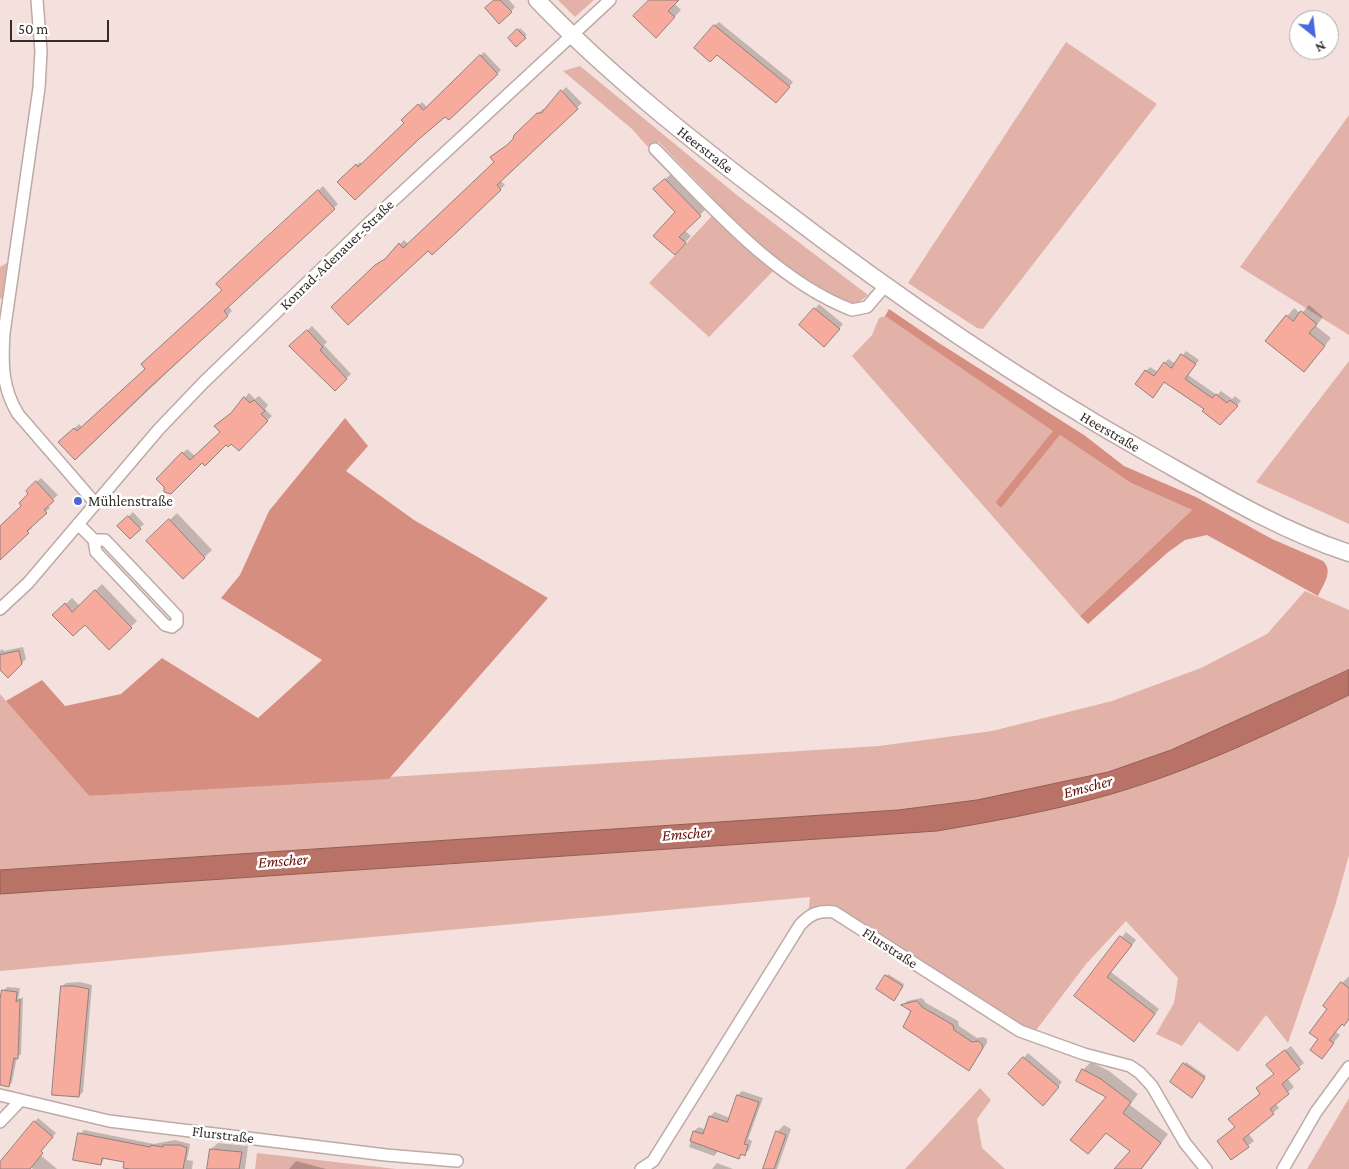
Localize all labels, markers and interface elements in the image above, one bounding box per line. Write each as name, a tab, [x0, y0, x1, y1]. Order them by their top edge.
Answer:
scale bar	[12, 10, 111, 42]
north arrow	[1289, 10, 1339, 60]
text: 50 m	[18, 21, 48, 37]
text: N	[1313, 38, 1329, 57]
street label: Heerstraße	[673, 123, 737, 177]
street label: Konrad-Adenauer-Straße	[276, 196, 398, 314]
street label: Heerstraße	[1077, 408, 1143, 456]
place label: Mühlenstraße	[88, 492, 173, 510]
marker: Mühlenstraße	[72, 495, 84, 507]
water label: Emscher	[1061, 771, 1115, 803]
water label: Emscher	[661, 823, 713, 845]
water label: Emscher	[257, 850, 309, 872]
street label: Flurstraße	[859, 923, 921, 973]
street label: Flurstraße	[191, 1122, 255, 1148]

